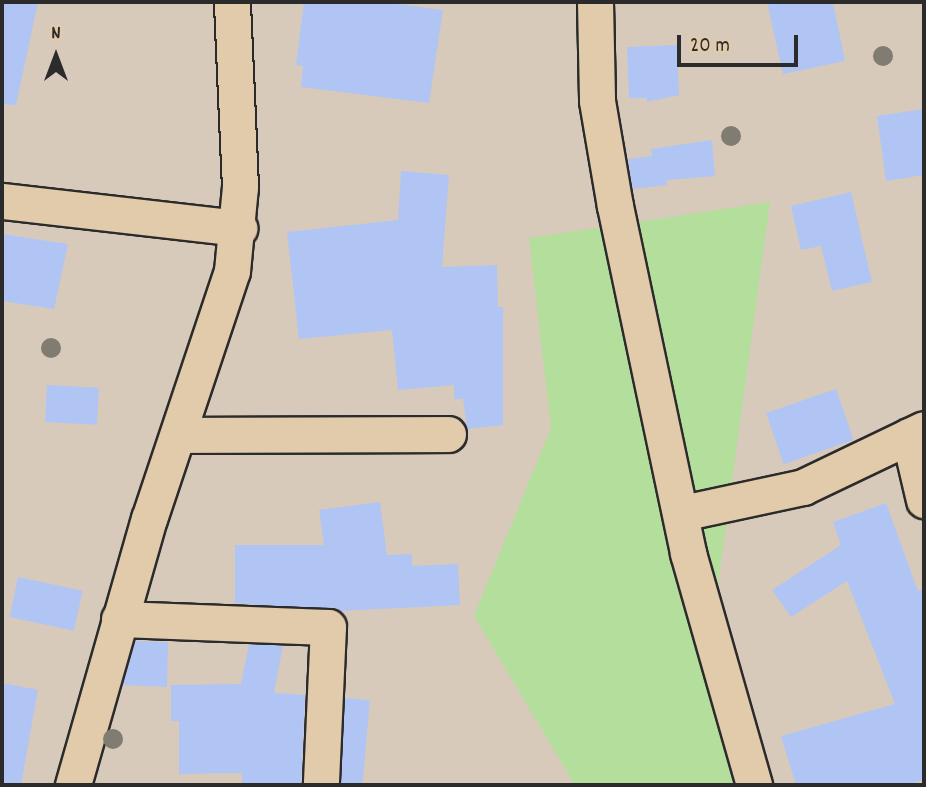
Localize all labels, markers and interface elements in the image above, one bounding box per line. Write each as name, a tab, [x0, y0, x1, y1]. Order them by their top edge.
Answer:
north arrow	[21, 21, 91, 91]
text: N	[51, 21, 61, 48]
scale bar	[681, 21, 802, 65]
text: 20 m	[690, 32, 730, 62]

